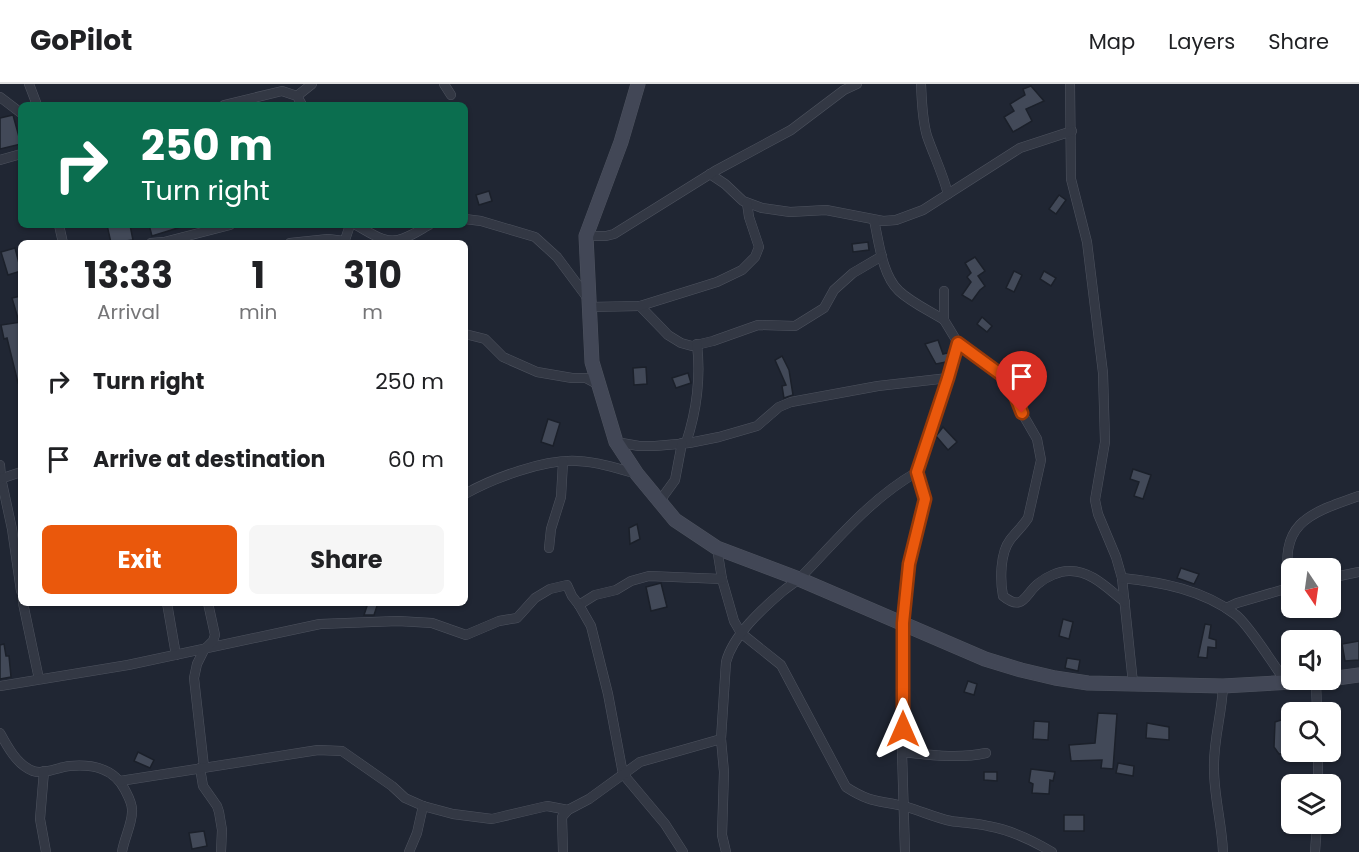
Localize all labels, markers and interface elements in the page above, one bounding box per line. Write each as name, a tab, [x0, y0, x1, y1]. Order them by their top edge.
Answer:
text: GoPilot	[30, 21, 132, 60]
text: Map	[1089, 27, 1135, 56]
text: Layers	[1168, 27, 1235, 56]
text: Share	[1268, 27, 1329, 56]
text: 250 m	[141, 116, 273, 175]
icon: right	[42, 126, 120, 204]
text: Turn right	[141, 172, 270, 209]
text: 13:33	[84, 250, 173, 301]
text: 1	[251, 250, 265, 301]
text: 310	[343, 250, 402, 301]
text: Arrival	[97, 298, 160, 326]
text: min	[239, 298, 277, 326]
text: m	[362, 298, 383, 326]
pin	[996, 351, 1047, 413]
icon: arrive	[1005, 360, 1038, 393]
icon: right	[42, 365, 75, 398]
text: Turn right	[93, 366, 204, 397]
text: 250 m	[375, 366, 444, 397]
icon: arrive	[42, 443, 75, 476]
text: Arrive at destination	[93, 444, 325, 475]
text: 60 m	[388, 444, 444, 475]
button: Exit	[42, 525, 237, 594]
button: Share	[249, 525, 444, 594]
north arrow	[1281, 558, 1341, 618]
map controls	[1281, 558, 1341, 834]
button: sound	[1281, 630, 1341, 690]
position arrow	[871, 697, 935, 761]
button: search	[1281, 702, 1341, 762]
button: layers	[1281, 774, 1341, 834]

